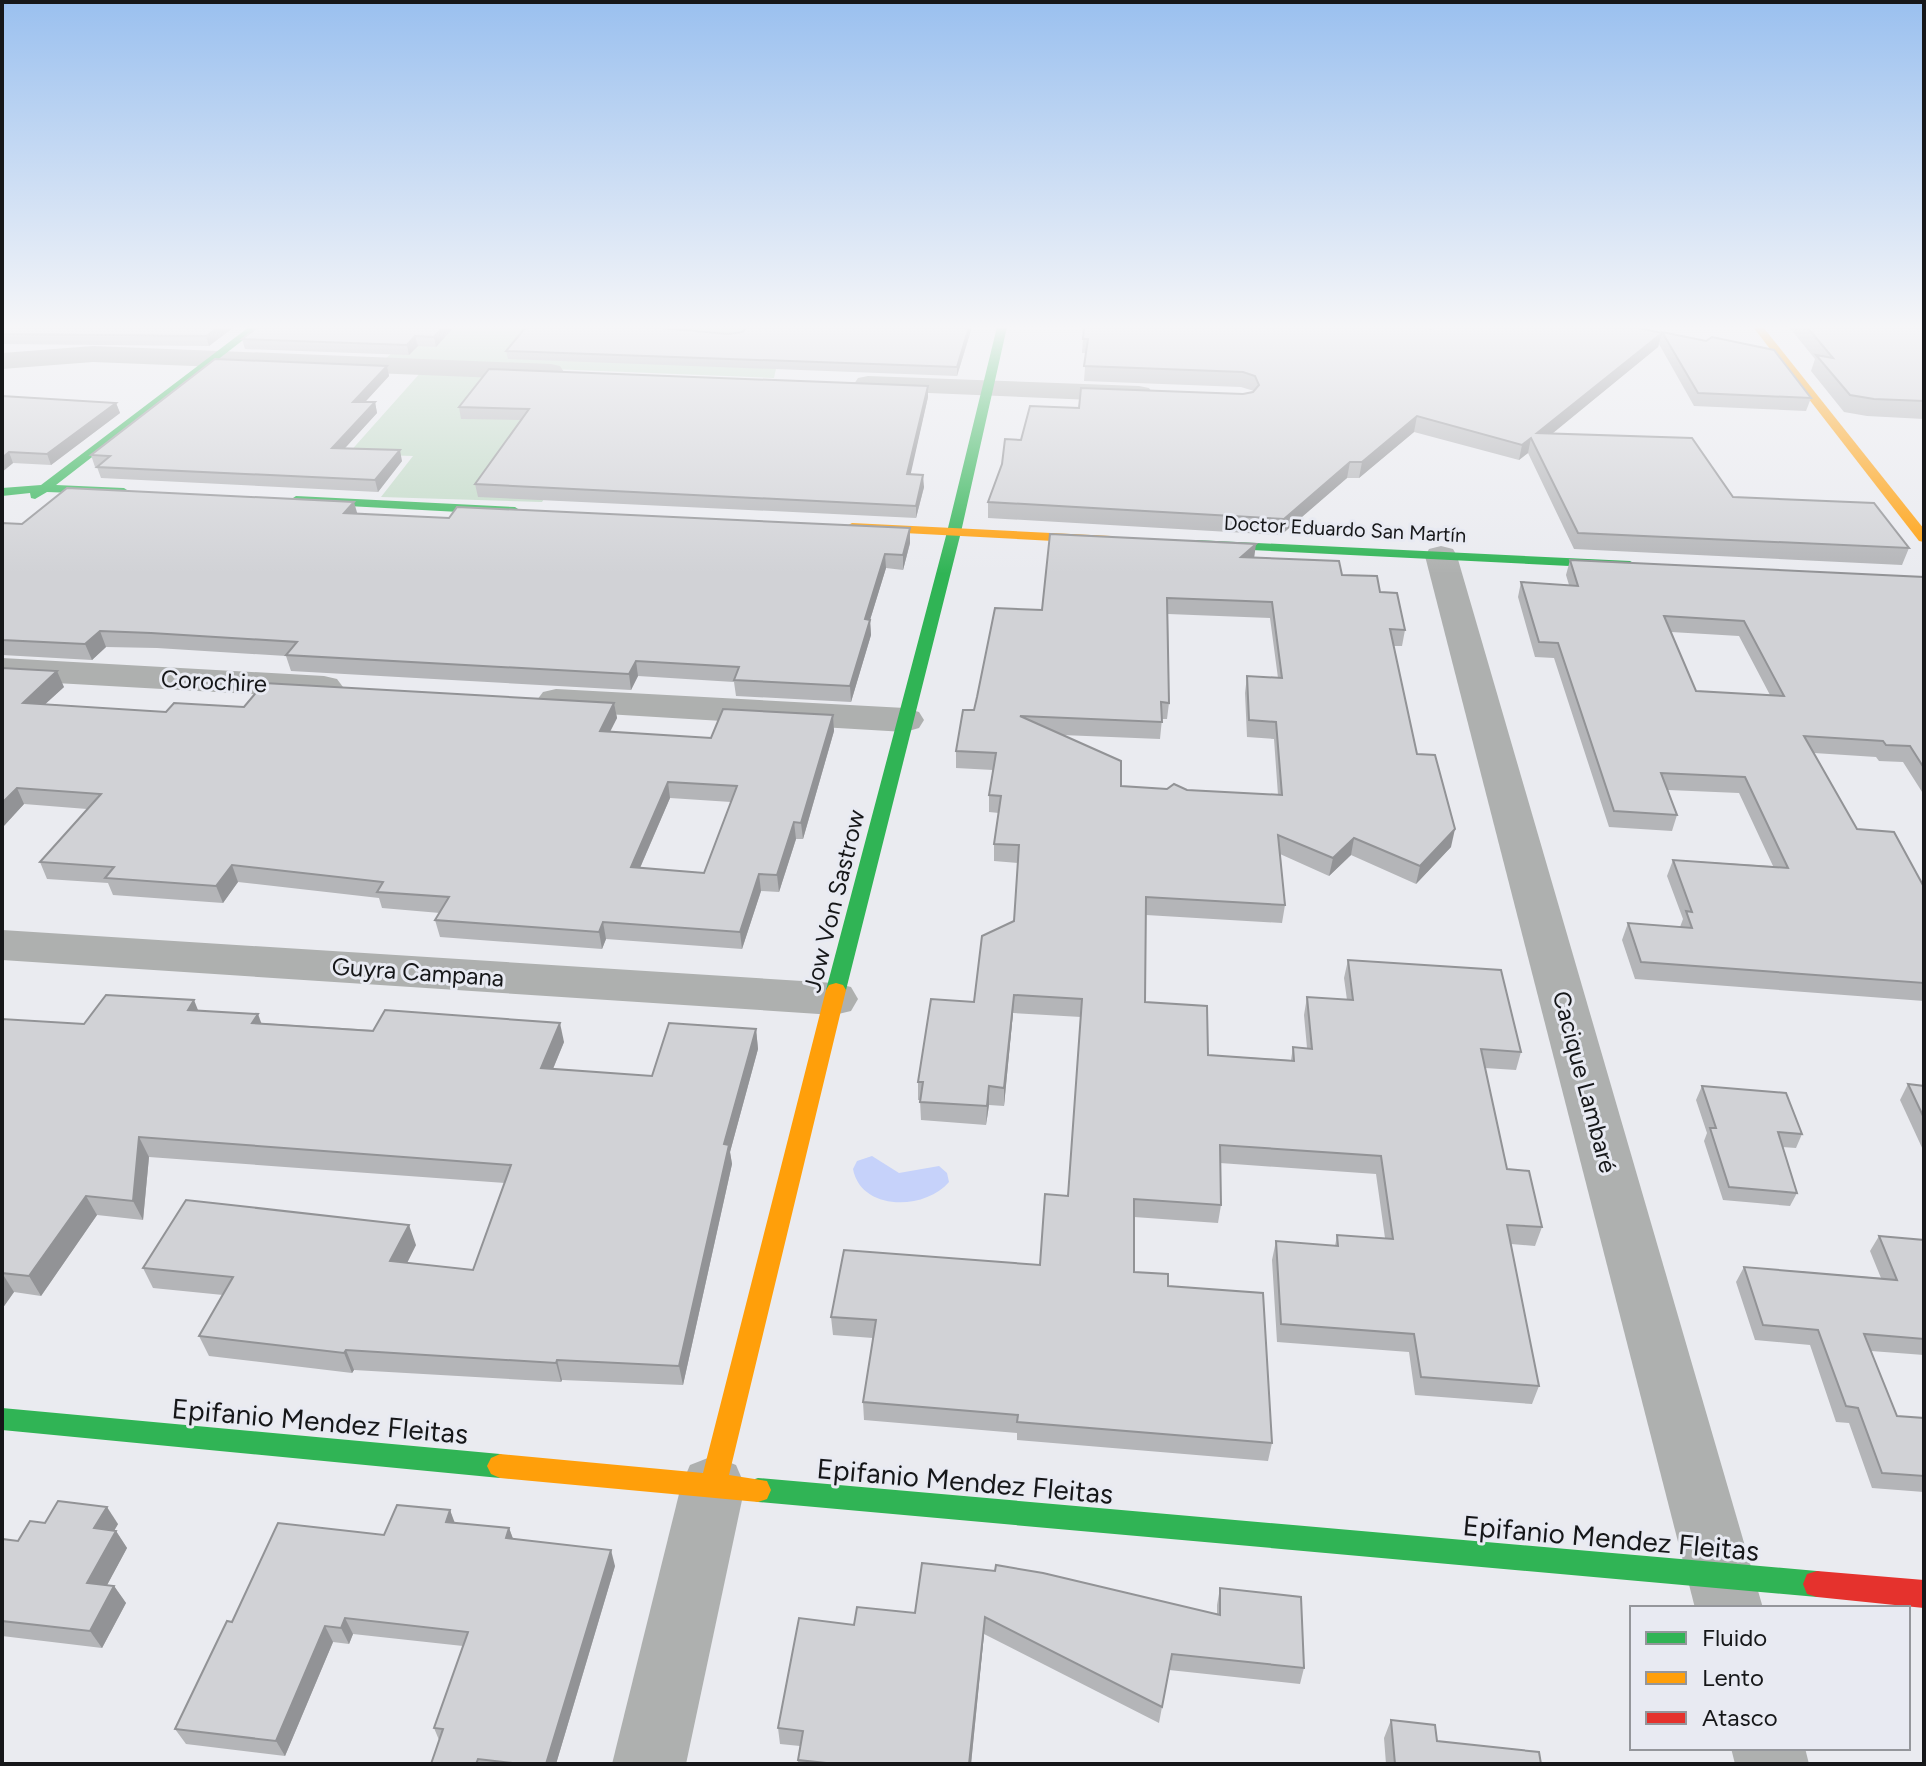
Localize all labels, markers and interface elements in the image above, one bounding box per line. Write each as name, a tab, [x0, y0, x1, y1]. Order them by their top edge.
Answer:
street label: Doctor Eduardo San Martín	[1223, 511, 1467, 547]
street label: Corochire	[160, 664, 268, 698]
street label: Jow Von Sastrow	[797, 806, 871, 995]
street label: Guyra Campana	[331, 952, 505, 992]
street label: Cacique Lambaré	[1547, 988, 1623, 1176]
street label: Epifanio Mendez Fleitas	[170, 1391, 470, 1451]
street label: Epifanio Mendez Fleitas	[815, 1451, 1115, 1511]
street label: Epifanio Mendez Fleitas	[1461, 1508, 1761, 1568]
legend	[1630, 1606, 1910, 1750]
text: Fluido	[1702, 1623, 1767, 1652]
text: Lento	[1702, 1663, 1764, 1692]
text: Atasco	[1702, 1703, 1778, 1732]

